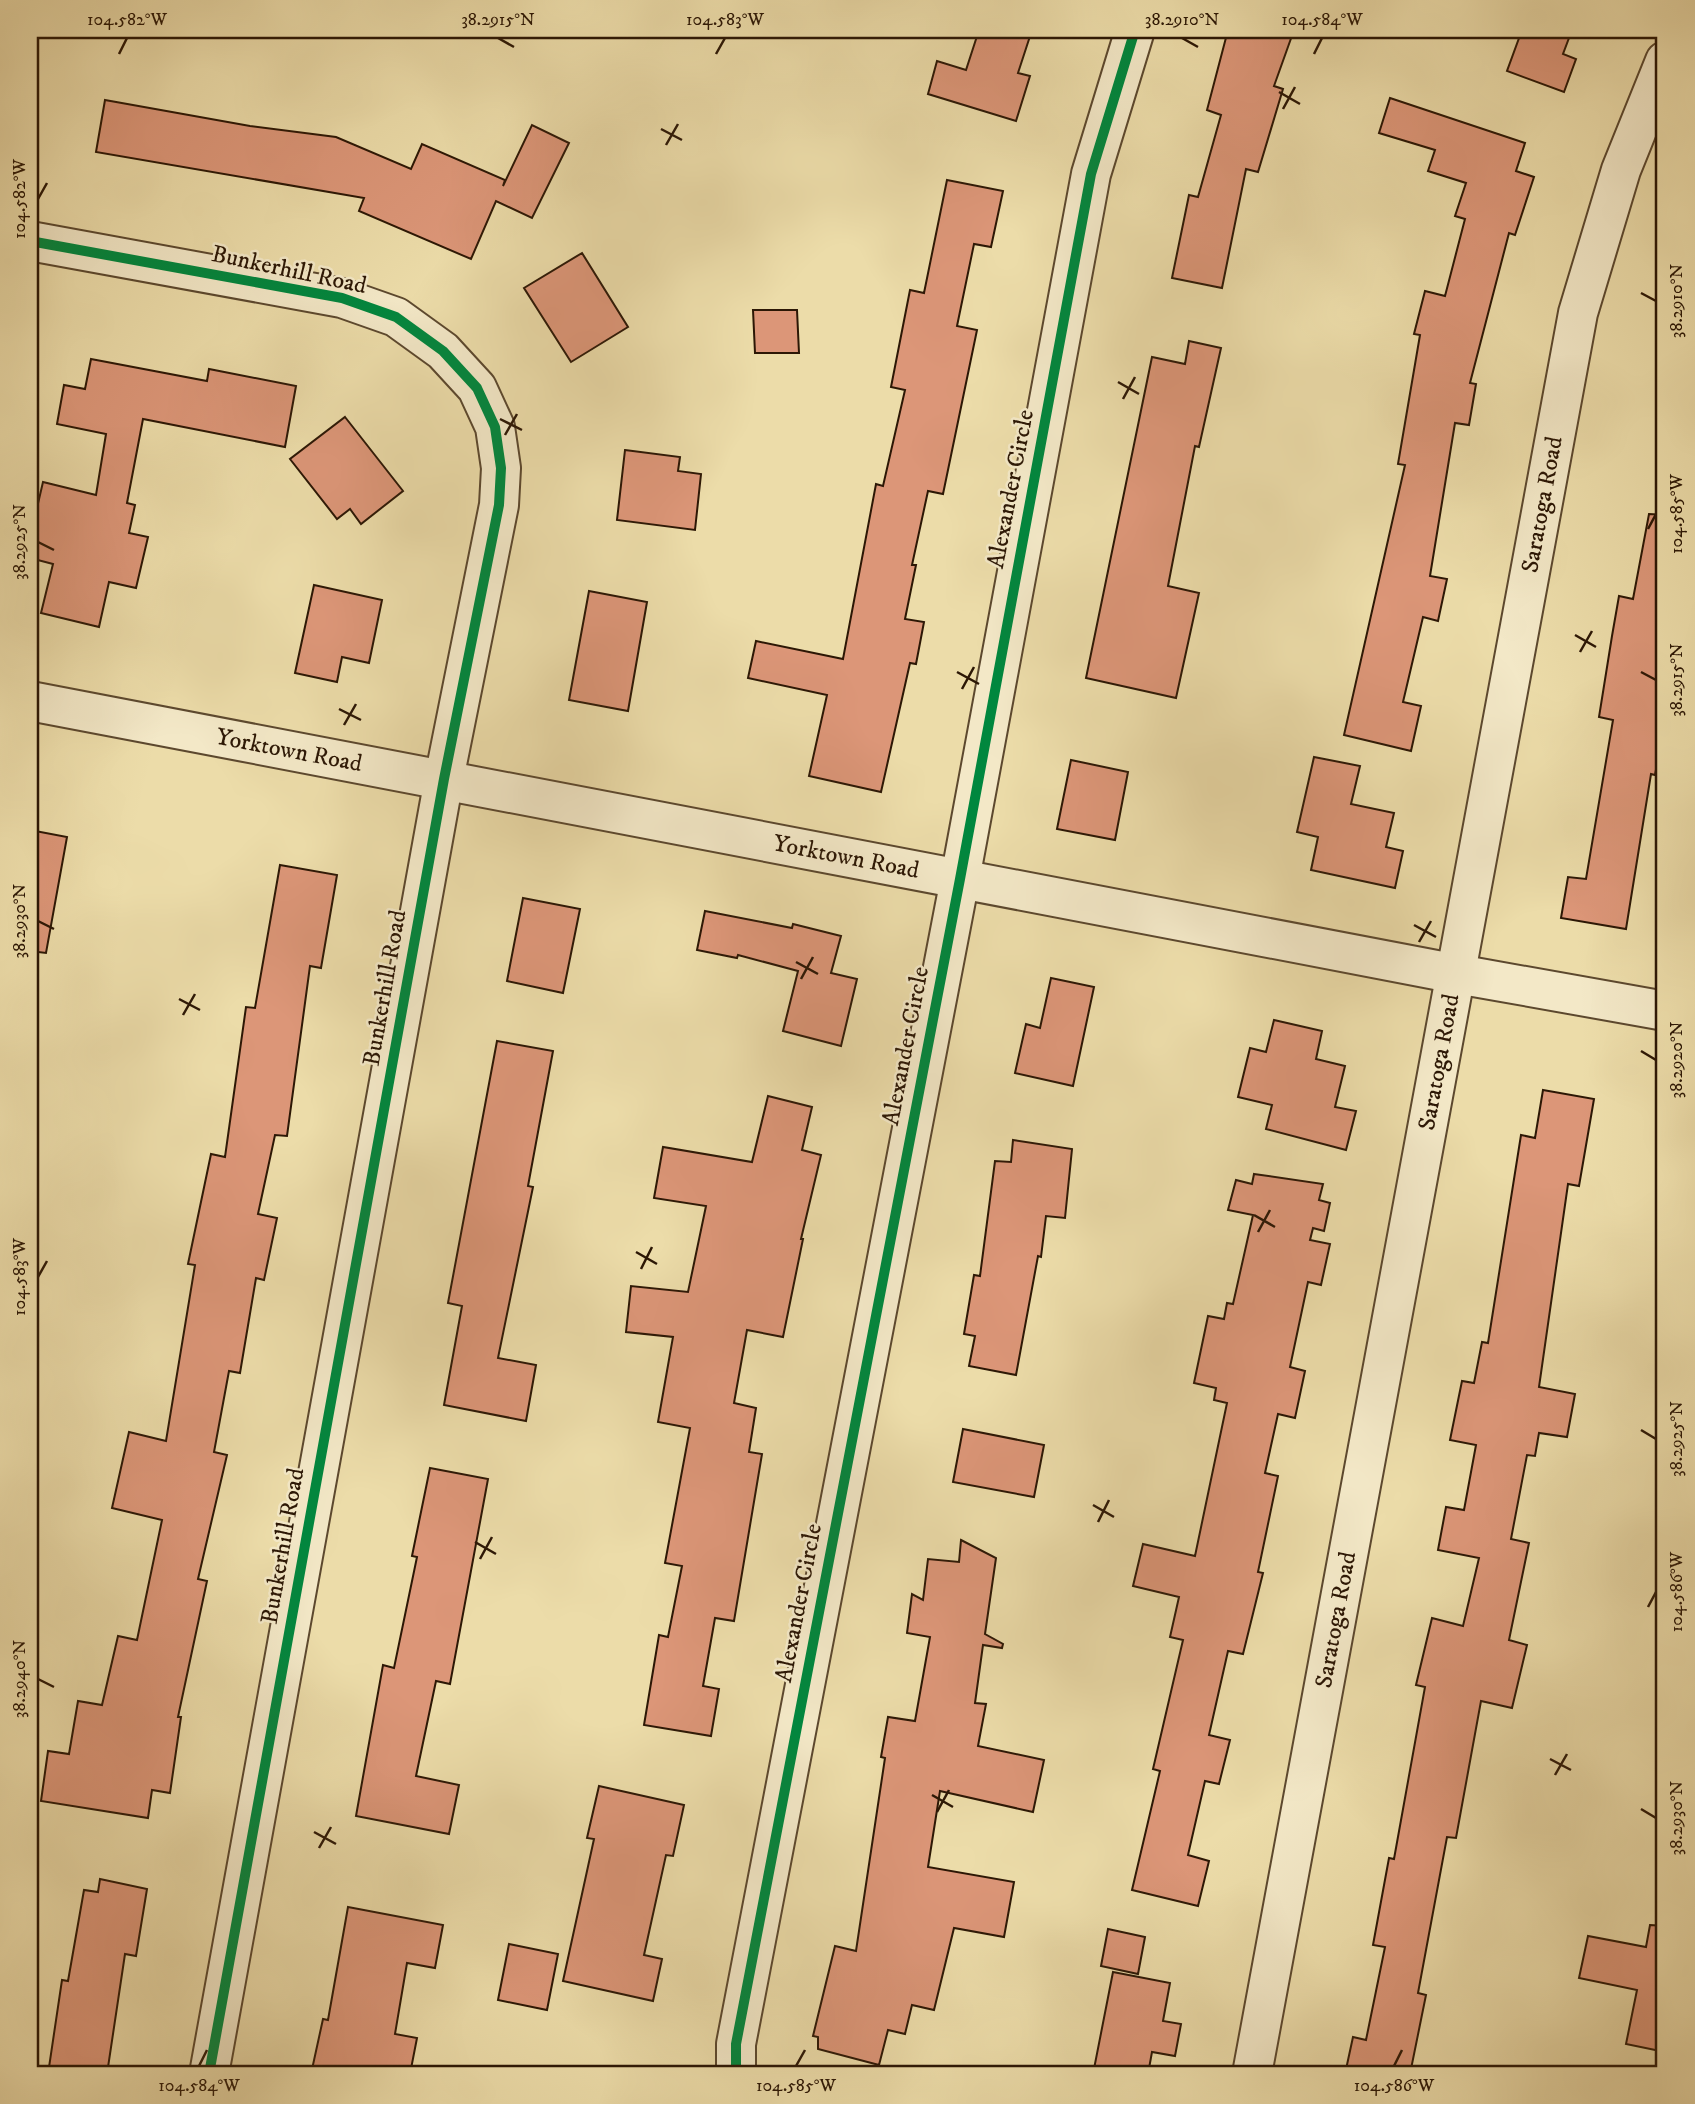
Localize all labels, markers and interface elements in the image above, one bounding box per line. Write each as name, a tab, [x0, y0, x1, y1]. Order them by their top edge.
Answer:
text: 104.582°W	[87, 9, 168, 31]
text: 38.2915°N	[461, 9, 535, 31]
text: 104.583°W	[686, 9, 764, 31]
text: 38.2910°N	[1145, 9, 1219, 31]
text: 104.584°W	[1281, 9, 1363, 31]
text: 104.582°W	[9, 158, 31, 239]
street label: Bunkerhill Road	[209, 239, 369, 301]
text: 38.2910°N	[1666, 264, 1688, 338]
street label: Alexander Circle	[981, 407, 1041, 571]
street label: Saratoga Road	[1515, 434, 1570, 575]
text: 104.585°W	[1666, 473, 1688, 554]
text: 38.2925°N	[9, 504, 31, 580]
text: 38.2915°N	[1666, 643, 1688, 717]
street label: Yorktown Road	[214, 722, 365, 779]
street label: Yorktown Road	[771, 829, 922, 886]
text: 38.2930°N	[9, 883, 31, 958]
street label: Bunkerhill Road	[357, 908, 413, 1068]
street label: Alexander Circle	[876, 964, 936, 1128]
street label: Saratoga Road	[1412, 992, 1467, 1133]
text: 38.2920°N	[1666, 1021, 1688, 1098]
text: 104.583°W	[9, 1238, 31, 1316]
text: 38.2925°N	[1666, 1401, 1688, 1477]
street label: Bunkerhill Road	[255, 1466, 311, 1626]
street label: Alexander Circle	[769, 1521, 829, 1685]
street label: Saratoga Road	[1309, 1549, 1363, 1690]
text: 104.586°W	[1666, 1551, 1688, 1632]
text: 38.2940°N	[9, 1640, 31, 1718]
text: 38.2930°N	[1666, 1780, 1688, 1855]
text: 104.584°W	[158, 2075, 240, 2097]
text: 104.585°W	[756, 2075, 837, 2097]
text: 104.586°W	[1354, 2075, 1435, 2097]

